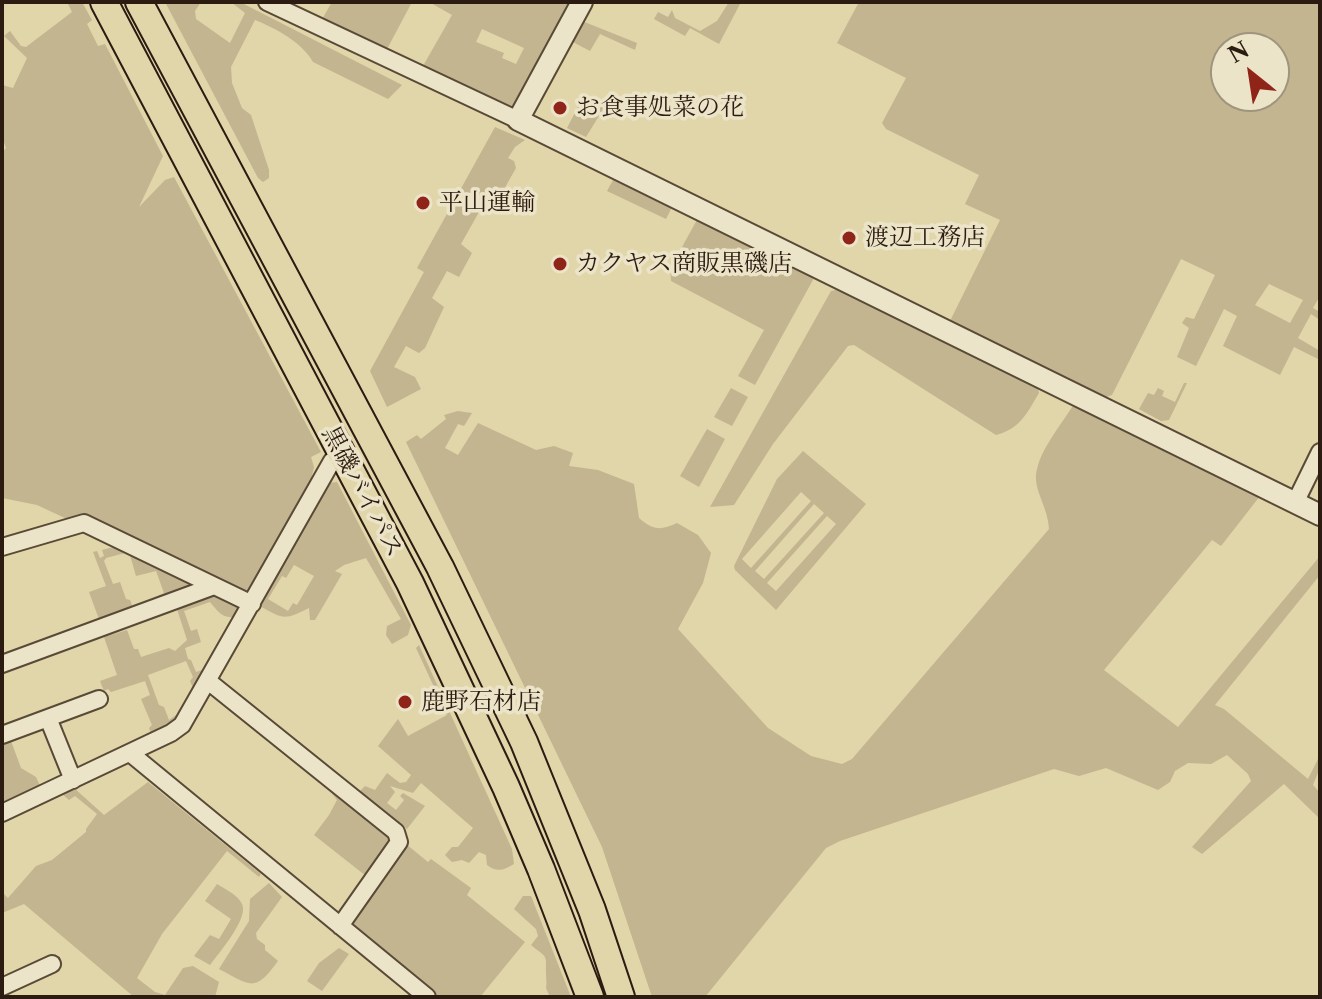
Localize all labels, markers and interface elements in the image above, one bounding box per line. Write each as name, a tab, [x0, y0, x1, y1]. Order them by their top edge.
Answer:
north arrow	[1210, 32, 1290, 112]
text: N	[1224, 36, 1254, 69]
place label: お食事処菜の花	[576, 94, 744, 122]
marker: お食事処菜の花	[551, 99, 569, 117]
place label: 平山運輸	[439, 189, 535, 217]
marker: 平山運輸	[414, 194, 432, 212]
place label: 渡辺工務店	[865, 224, 985, 252]
marker: 渡辺工務店	[840, 229, 858, 247]
place label: カクヤス商販黒磯店	[576, 250, 792, 278]
marker: カクヤス商販黒磯店	[551, 255, 569, 273]
street label: 黒磯バイパス	[315, 422, 409, 562]
place label: 鹿野石材店	[421, 688, 541, 716]
marker: 鹿野石材店	[396, 693, 414, 711]

